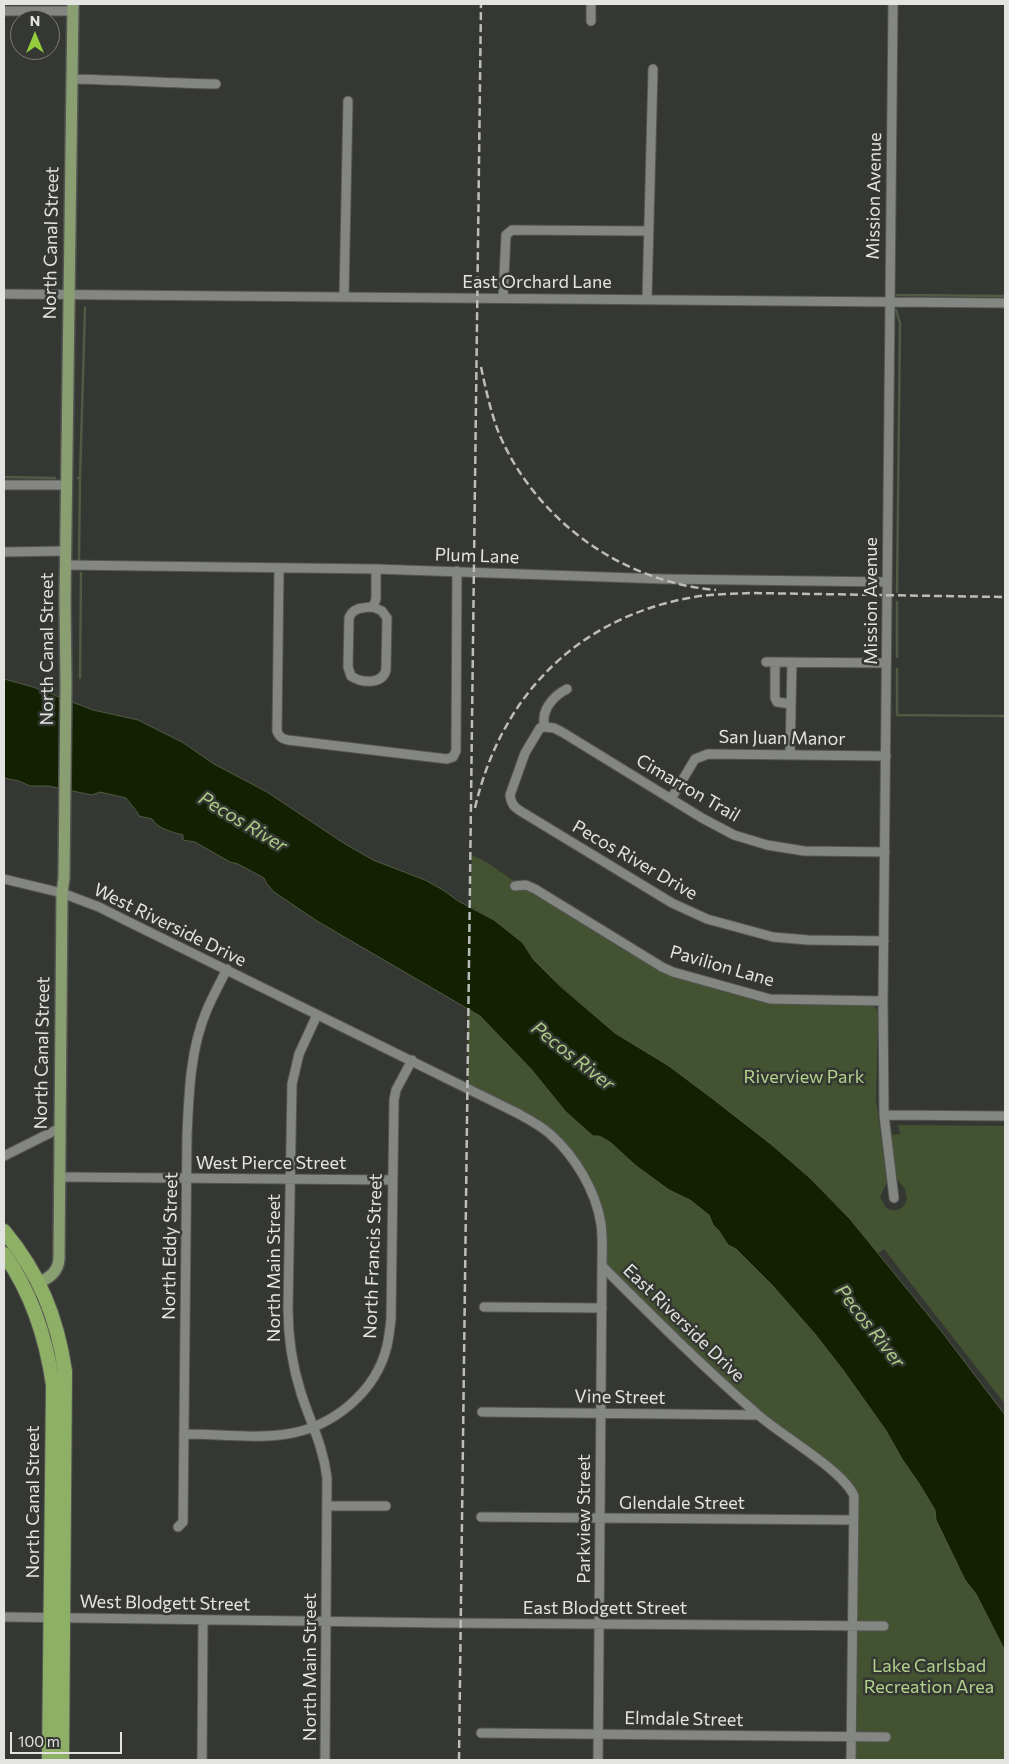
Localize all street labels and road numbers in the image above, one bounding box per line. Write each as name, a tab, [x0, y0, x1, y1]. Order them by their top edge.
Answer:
street label: Mission Avenue	[862, 132, 886, 260]
street label: North Canal Street	[39, 166, 63, 320]
street label: East Orchard Lane	[462, 271, 612, 293]
street label: Mission Avenue	[860, 537, 882, 665]
street label: Plum Lane	[434, 544, 520, 568]
street label: North Canal Street	[36, 572, 58, 726]
street label: San Juan Manor	[718, 726, 846, 750]
street label: Cimarron Trail	[632, 750, 744, 826]
street label: Pecos River Drive	[569, 815, 701, 905]
street label: West Riverside Drive	[90, 879, 250, 971]
street label: Pavilion Lane	[667, 941, 777, 991]
street label: North Canal Street	[30, 976, 54, 1130]
street label: West Pierce Street	[196, 1152, 346, 1174]
street label: North Eddy Street	[158, 1172, 182, 1320]
street label: North Francis Street	[359, 1173, 387, 1339]
street label: North Main Street	[263, 1194, 285, 1342]
street label: East Riverside Drive	[619, 1259, 749, 1387]
street label: Vine Street	[574, 1385, 666, 1409]
street label: North Canal Street	[22, 1425, 44, 1579]
street label: Parkview Street	[573, 1454, 595, 1584]
street label: Glendale Street	[619, 1492, 745, 1514]
street label: West Blodgett Street	[79, 1591, 251, 1615]
street label: North Main Street	[299, 1593, 321, 1741]
street label: East Blodgett Street	[523, 1597, 687, 1619]
street label: Elmdale Street	[624, 1707, 744, 1731]

